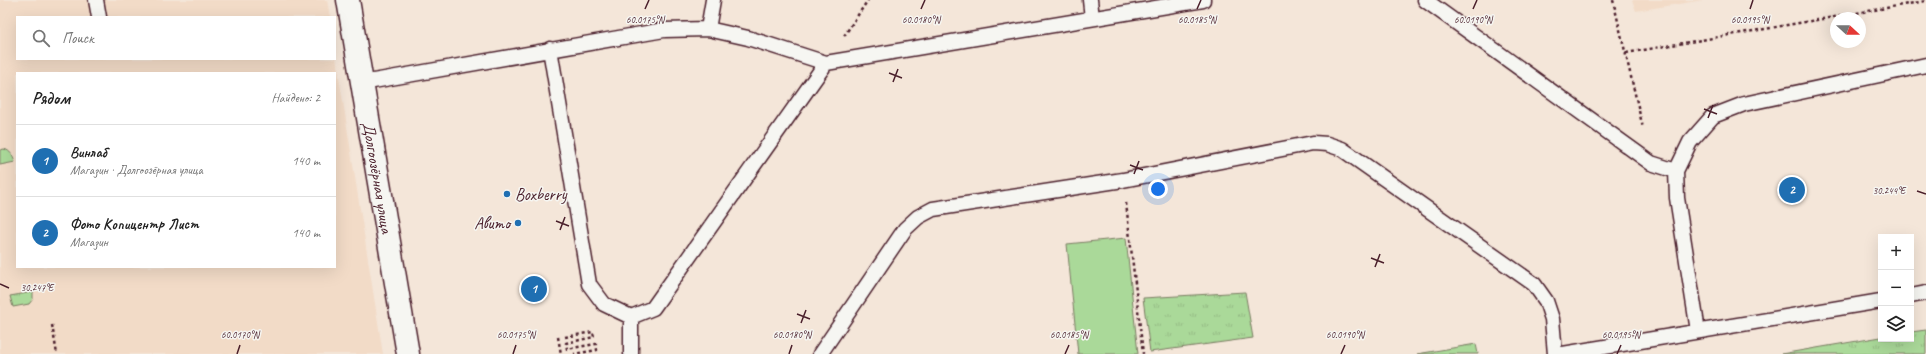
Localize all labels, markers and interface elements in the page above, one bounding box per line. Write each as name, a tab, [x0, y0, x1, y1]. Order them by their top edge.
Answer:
north arrow	[1830, 12, 1866, 48]
text: 60.0175°N	[626, 13, 666, 26]
text: 60.0180°N	[902, 13, 942, 26]
text: 60.0185°N	[1178, 13, 1218, 26]
text: 60.0190°N	[1454, 13, 1494, 26]
text: 60.0195°N	[1731, 13, 1771, 26]
search box	[16, 16, 336, 60]
icon: search	[30, 27, 52, 49]
text: Поиск	[62, 29, 94, 48]
text: Рядом	[32, 88, 70, 109]
text: Найдено: 2	[272, 90, 320, 106]
street label: Долгоозёрная улица	[358, 120, 398, 236]
text: Винлаб	[70, 143, 107, 162]
text: 1	[42, 153, 48, 169]
text: 140 m	[292, 153, 320, 169]
text: Магазин · Долгоозёрная улица	[70, 162, 203, 178]
pin: 2	[1779, 175, 1805, 205]
your location	[1148, 179, 1168, 199]
place label: Boxberry	[515, 184, 568, 205]
text: 30.244°E	[1873, 184, 1907, 197]
marker: Boxberry	[502, 189, 512, 199]
place label: Авито	[474, 213, 512, 234]
text: Фото Копицентр Лист	[70, 215, 199, 234]
marker: Авито	[513, 218, 523, 228]
text: 2	[42, 225, 48, 241]
text: 140 m	[292, 225, 320, 241]
text: Магазин	[70, 234, 108, 250]
map controls	[1878, 234, 1914, 342]
button: +	[1878, 234, 1914, 270]
button: −	[1878, 270, 1914, 306]
pin: 1	[521, 274, 547, 304]
text: 30.247°E	[21, 281, 55, 294]
button: layers	[1878, 306, 1914, 342]
text: 60.0170°N	[221, 328, 261, 341]
text: 60.0175°N	[497, 328, 537, 341]
text: 60.0180°N	[773, 328, 813, 341]
text: 60.0185°N	[1050, 328, 1090, 341]
text: 60.0190°N	[1326, 328, 1366, 341]
text: 60.0195°N	[1602, 328, 1642, 341]

